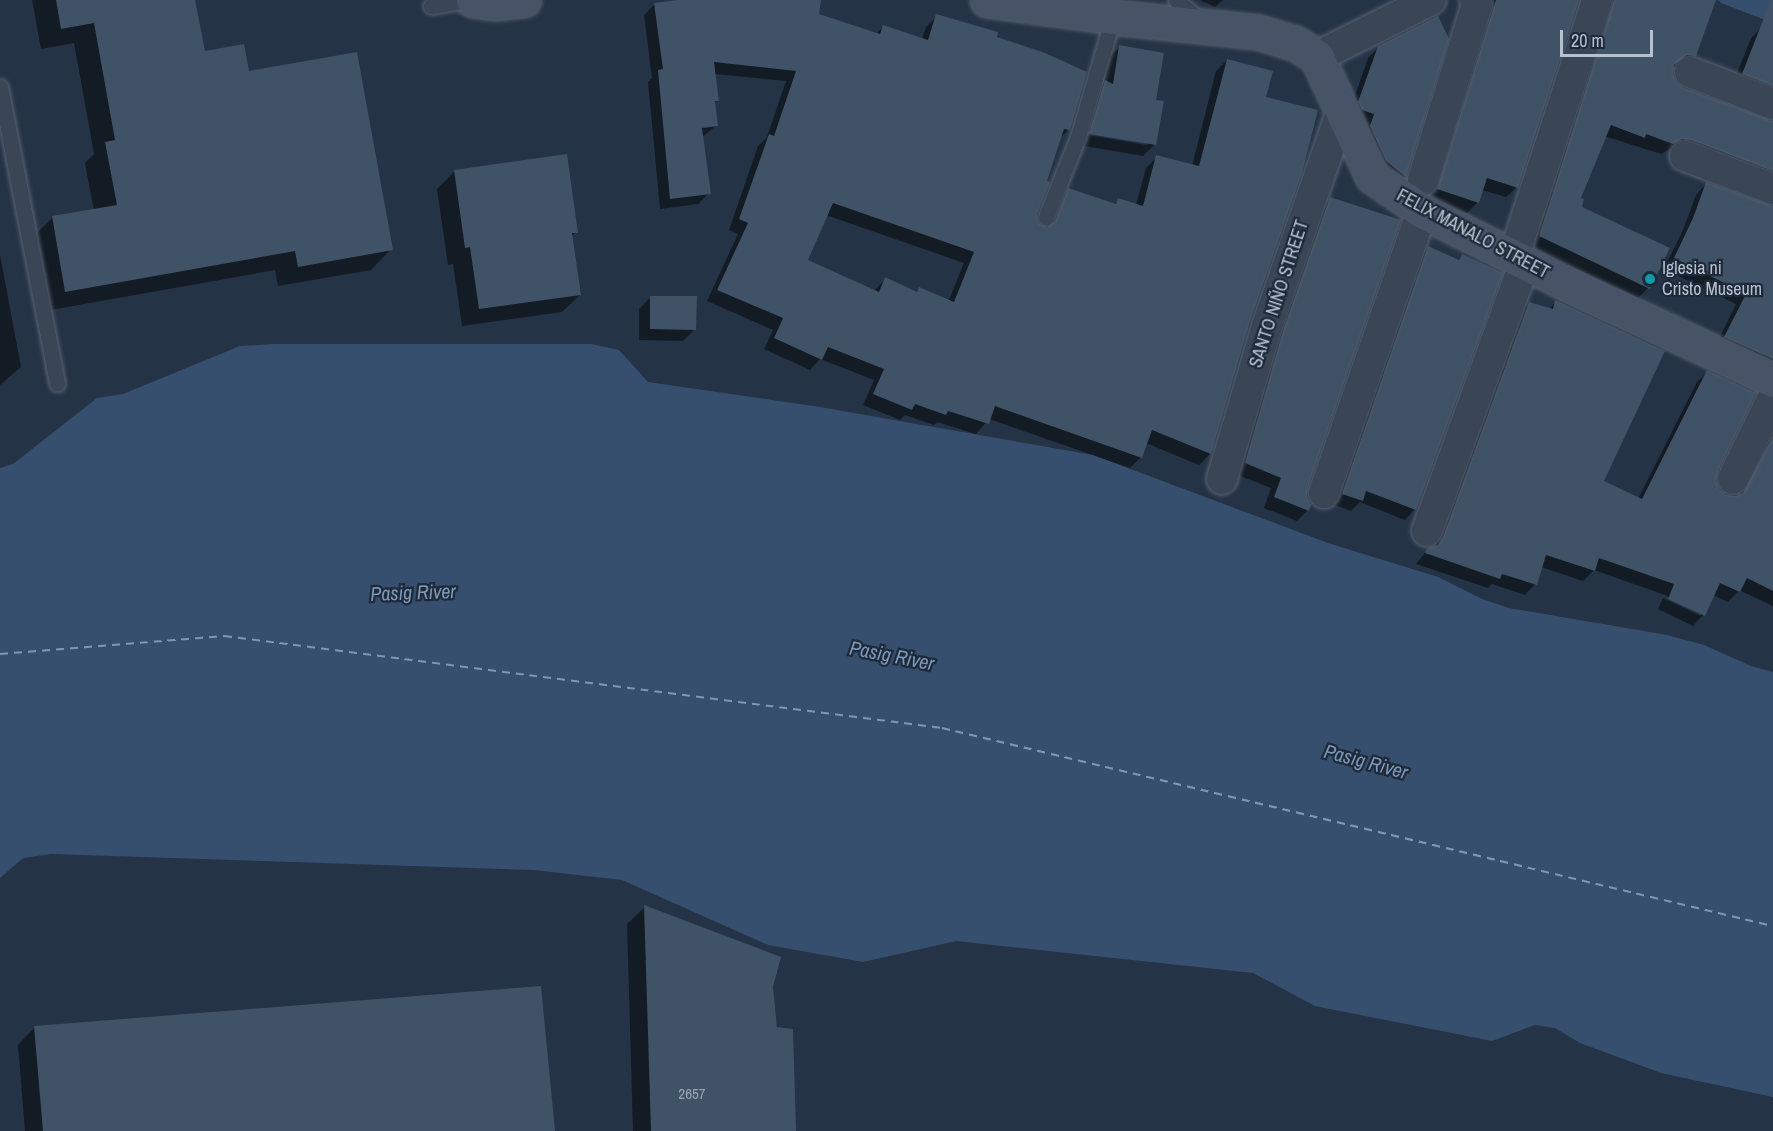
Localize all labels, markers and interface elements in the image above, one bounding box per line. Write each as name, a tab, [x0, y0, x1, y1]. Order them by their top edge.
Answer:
scale bar	[1563, 18, 1656, 56]
text: 20 m	[1571, 28, 1604, 53]
street label: FELIX MANALO STREET	[1393, 185, 1553, 283]
street label: SANTO NIÑO STREET	[1245, 217, 1313, 371]
place label: Iglesia ni Cristo Museum	[1662, 258, 1762, 300]
marker: Iglesia ni Cristo Museum	[1643, 272, 1657, 286]
water label: Pasig River	[370, 579, 456, 605]
water label: Pasig River	[848, 635, 936, 675]
water label: Pasig River	[1322, 738, 1410, 784]
house number: 2657	[678, 1085, 706, 1103]

